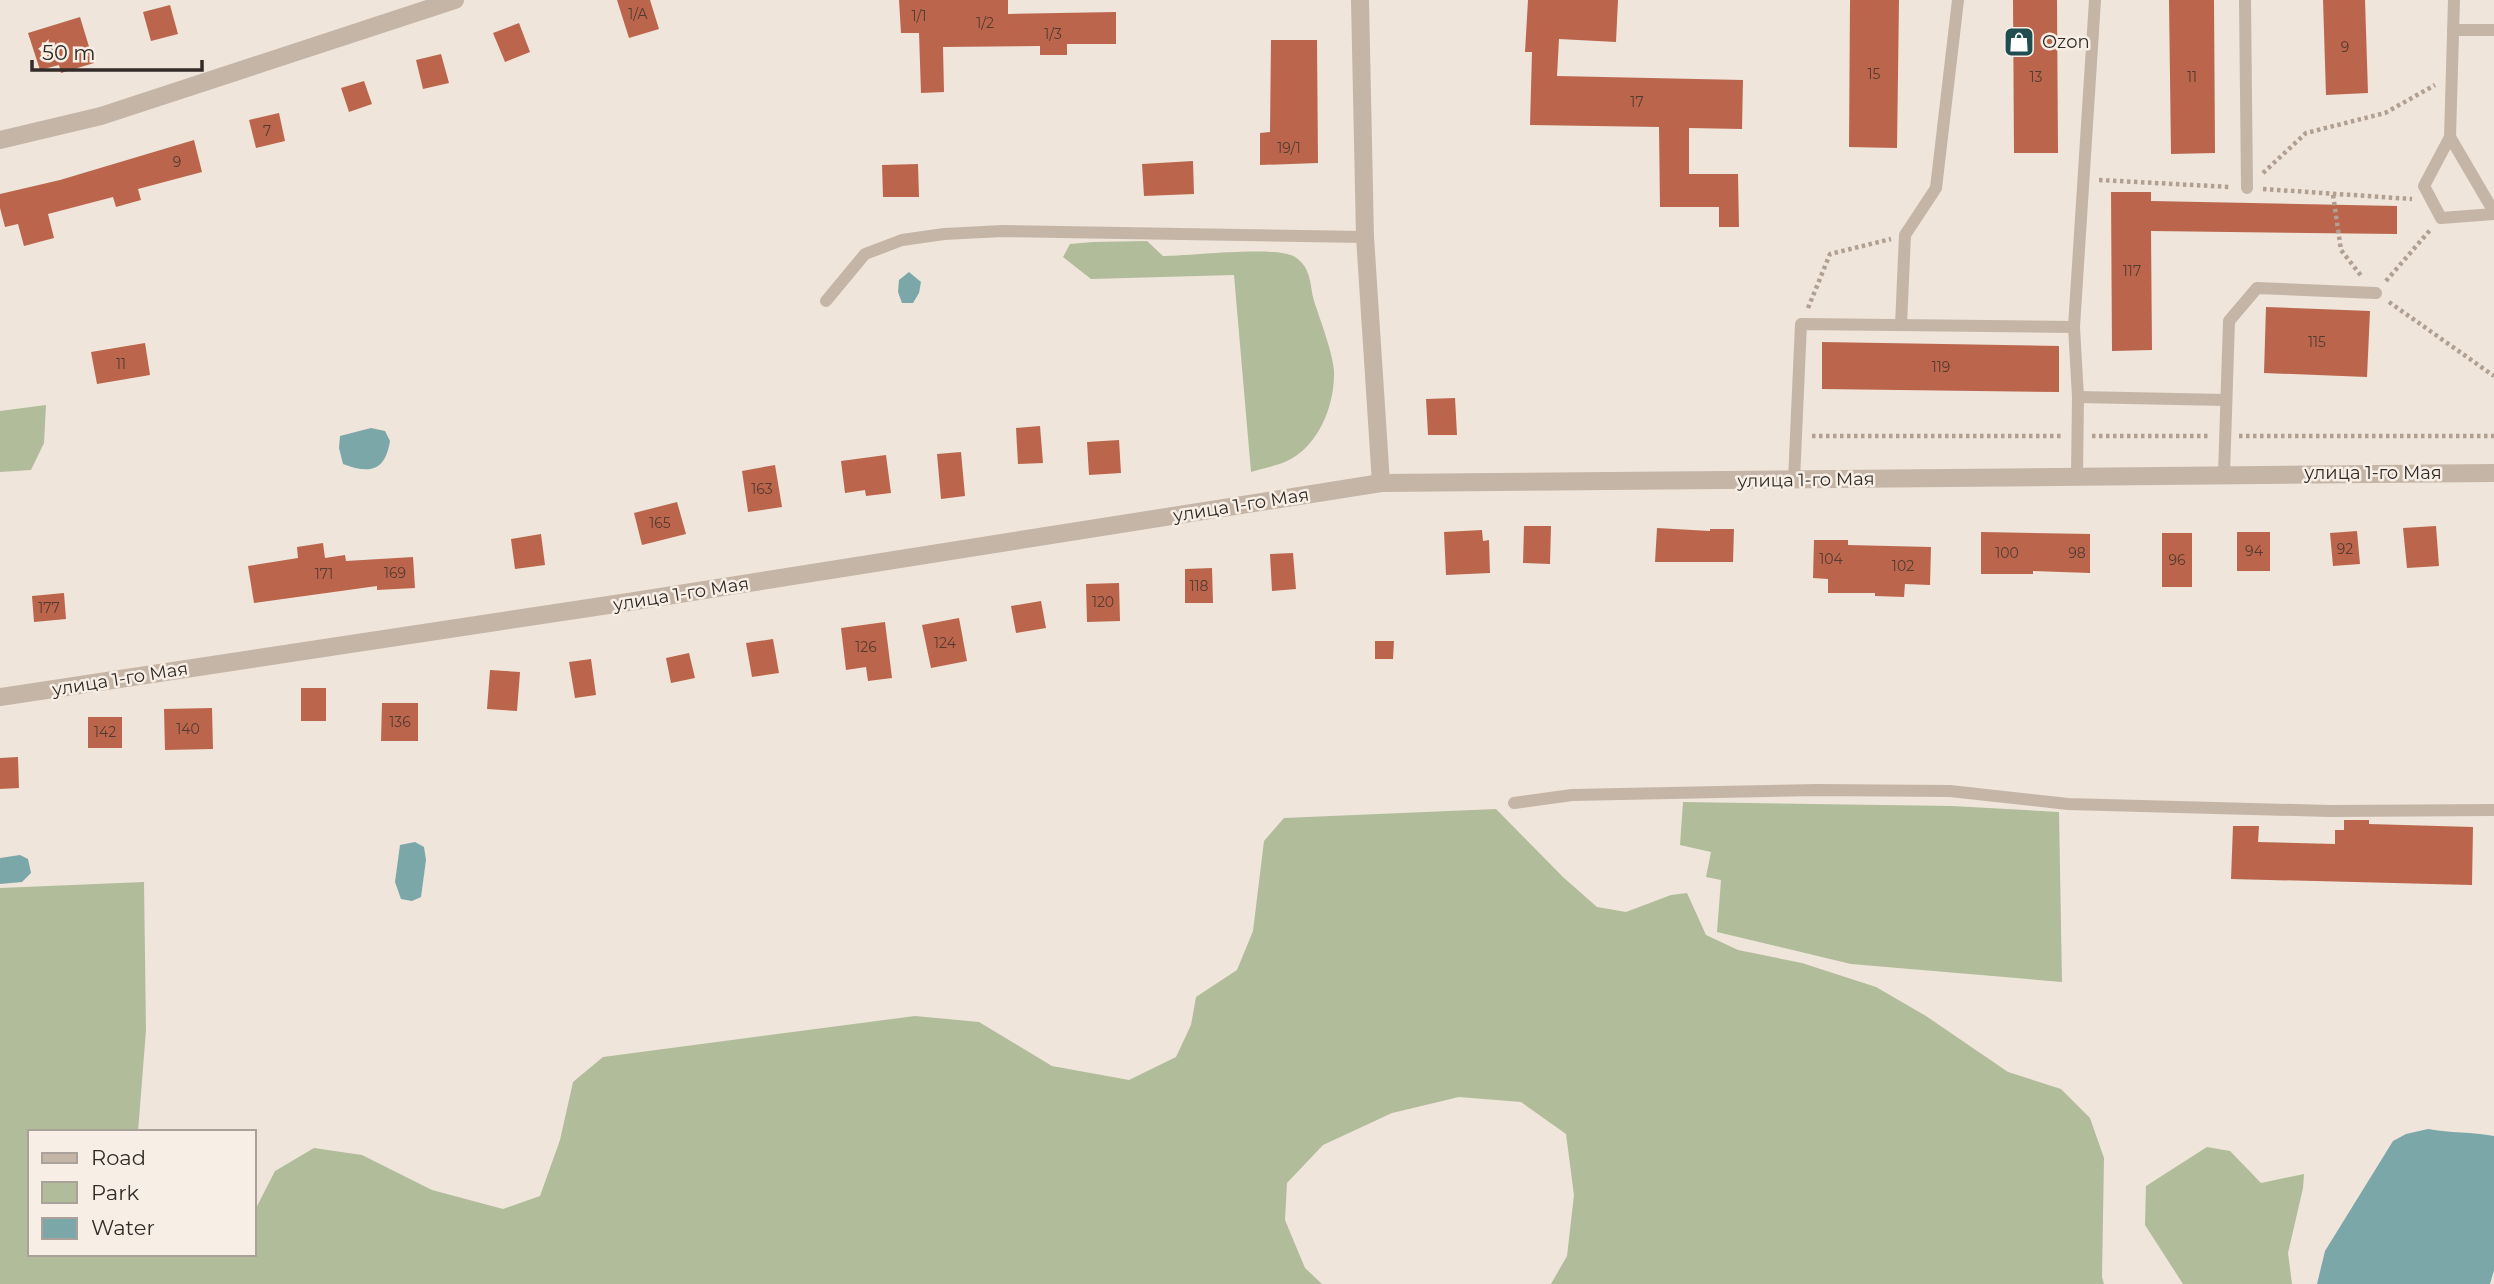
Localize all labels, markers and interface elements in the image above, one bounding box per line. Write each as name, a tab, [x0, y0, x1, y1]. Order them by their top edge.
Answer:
house number: 1/А	[628, 5, 648, 23]
house number: 1/1	[911, 7, 927, 25]
house number: 1/2	[976, 14, 994, 32]
house number: 1/3	[1044, 25, 1062, 43]
shop icon: Ozon	[2002, 25, 2036, 59]
scale bar	[32, 28, 201, 72]
place label: Ozon	[2042, 31, 2090, 53]
house number: 9	[2341, 38, 2349, 56]
text: 50 m	[42, 40, 96, 65]
house number: 15	[1868, 65, 1881, 83]
house number: 13	[2030, 68, 2043, 86]
house number: 11	[2187, 68, 2197, 86]
house number: 17	[1630, 93, 1644, 111]
house number: 7	[263, 122, 271, 140]
house number: 19/1	[1277, 139, 1301, 157]
house number: 9	[173, 153, 181, 171]
house number: 117	[2123, 262, 2141, 280]
house number: 115	[2308, 333, 2326, 351]
house number: 11	[116, 355, 126, 373]
house number: 119	[1932, 358, 1950, 376]
street label: улица 1-го Мая	[2303, 462, 2442, 484]
street label: улица 1-го Мая	[1736, 468, 1875, 492]
house number: 163	[751, 480, 773, 498]
street label: улица 1-го Мая	[1170, 483, 1311, 527]
house number: 165	[649, 514, 671, 532]
house number: 92	[2337, 540, 2353, 558]
house number: 94	[2245, 542, 2264, 560]
house number: 100	[1995, 544, 2019, 562]
house number: 98	[2068, 544, 2086, 562]
house number: 104	[1819, 550, 1844, 568]
house number: 96	[2168, 551, 2186, 569]
house number: 102	[1892, 557, 1914, 575]
house number: 169	[384, 564, 406, 582]
house number: 171	[315, 565, 333, 583]
street label: улица 1-го Мая	[610, 572, 751, 616]
house number: 118	[1189, 577, 1209, 595]
house number: 120	[1092, 593, 1114, 611]
house number: 177	[38, 599, 60, 617]
house number: 124	[934, 634, 957, 652]
house number: 126	[855, 638, 877, 656]
street label: улица 1-го Мая	[49, 657, 190, 701]
house number: 136	[389, 713, 411, 731]
house number: 140	[176, 720, 200, 738]
house number: 142	[94, 723, 116, 741]
legend	[28, 1130, 256, 1256]
text: Road	[91, 1145, 146, 1170]
text: Park	[91, 1180, 139, 1205]
text: Water	[91, 1215, 155, 1240]

